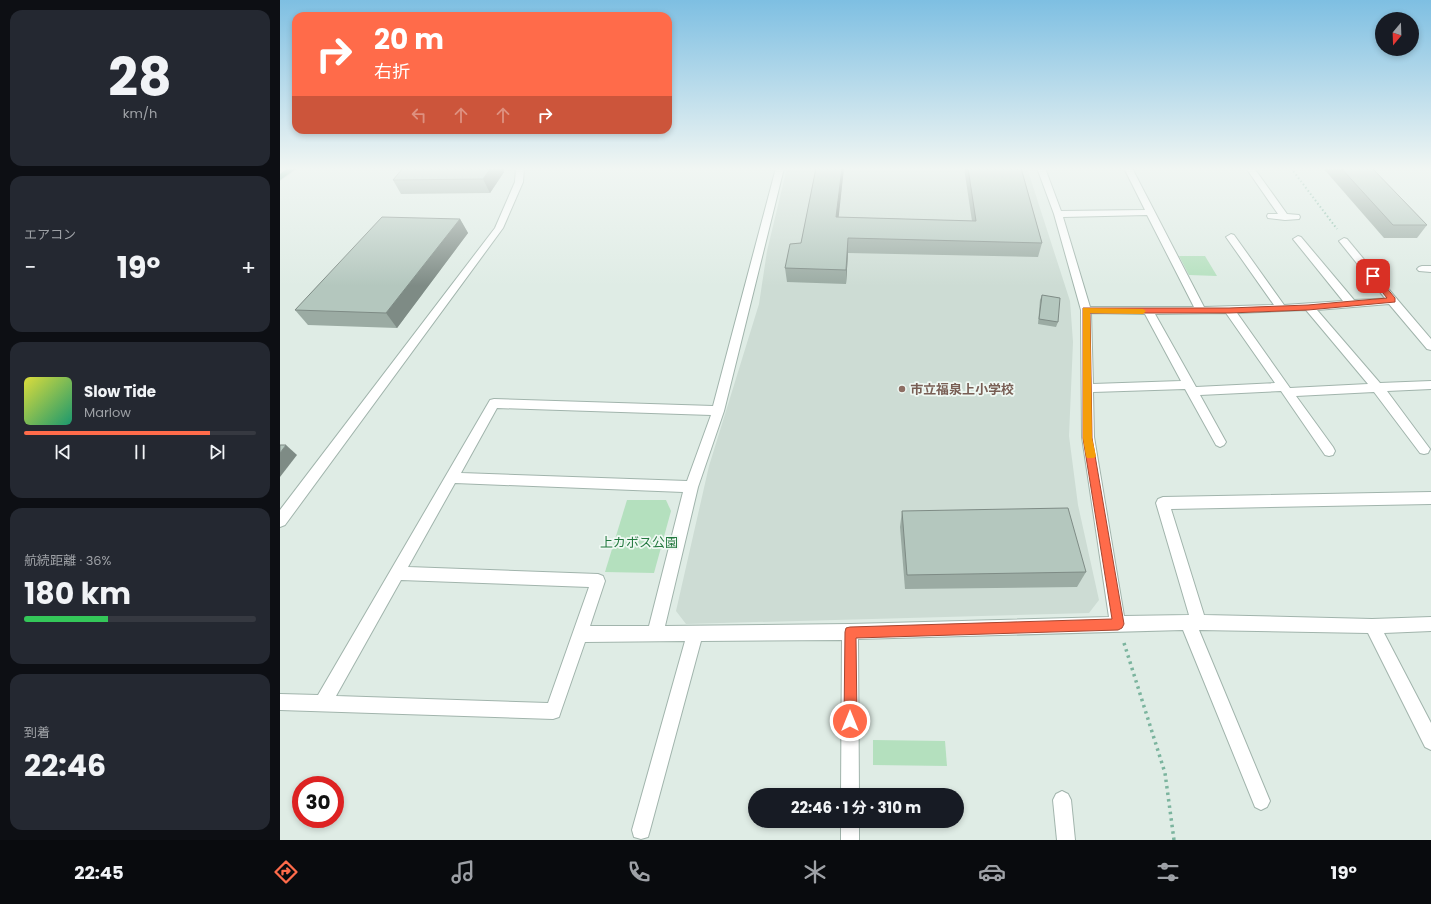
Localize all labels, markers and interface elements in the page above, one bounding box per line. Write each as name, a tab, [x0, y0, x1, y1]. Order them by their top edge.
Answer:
north arrow	[1375, 12, 1419, 56]
map controls	[1375, 12, 1419, 56]
text: 20 m	[374, 20, 444, 59]
icon: right	[308, 28, 360, 80]
text: 28	[108, 41, 172, 114]
text: 右折	[374, 59, 410, 84]
text: km/h	[123, 104, 157, 123]
icon: left	[408, 104, 430, 126]
icon: ahead	[450, 104, 472, 126]
icon: ahead	[492, 104, 514, 126]
icon: right	[534, 104, 556, 126]
text: エアコン	[24, 225, 76, 244]
text: 19°	[117, 246, 160, 289]
text: −	[24, 252, 36, 283]
text: +	[241, 252, 256, 283]
pin	[1356, 259, 1390, 293]
icon: arrive	[1362, 265, 1384, 287]
place label: 市立福泉上小学校	[910, 380, 1014, 399]
text: Slow Tide	[84, 381, 156, 402]
marker: 市立福泉上小学校	[897, 384, 907, 394]
text: Marlow	[84, 403, 131, 422]
icon: previous	[52, 441, 74, 463]
icon: pause	[129, 441, 151, 463]
icon: next	[206, 441, 228, 463]
park label: 上カボス公園	[600, 533, 678, 552]
text: 航続距離 · 36%	[24, 551, 111, 570]
text: 180 km	[24, 572, 131, 615]
position arrow	[829, 700, 871, 742]
text: 到着	[24, 723, 50, 742]
text: 22:46	[24, 744, 106, 787]
speed limit sign: 30	[292, 776, 344, 828]
text: 22:46 · 1 分 · 310 m	[791, 797, 921, 818]
icon: directions	[272, 858, 300, 886]
icon: music	[449, 858, 477, 886]
icon: phone	[625, 858, 653, 886]
icon: climate	[801, 858, 829, 886]
icon: car	[978, 858, 1006, 886]
icon: filters	[1154, 858, 1182, 886]
text: 22:45	[74, 860, 124, 885]
text: 19°	[1331, 860, 1357, 885]

